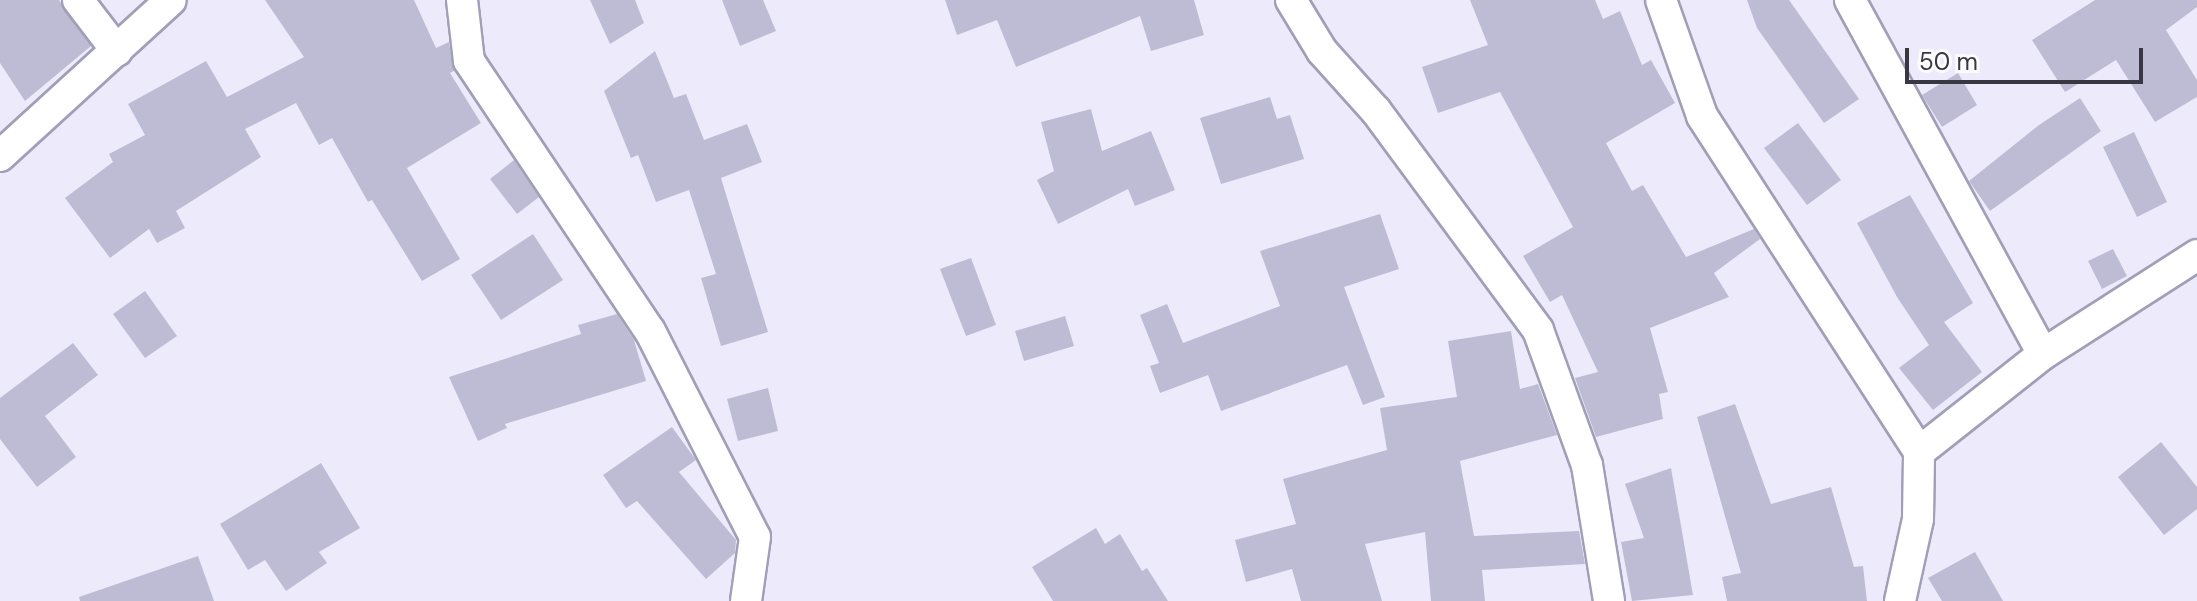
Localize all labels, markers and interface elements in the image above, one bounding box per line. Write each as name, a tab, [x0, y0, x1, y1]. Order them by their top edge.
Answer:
scale bar	[1909, 32, 2147, 82]
text: 50 m	[1919, 46, 1978, 77]

